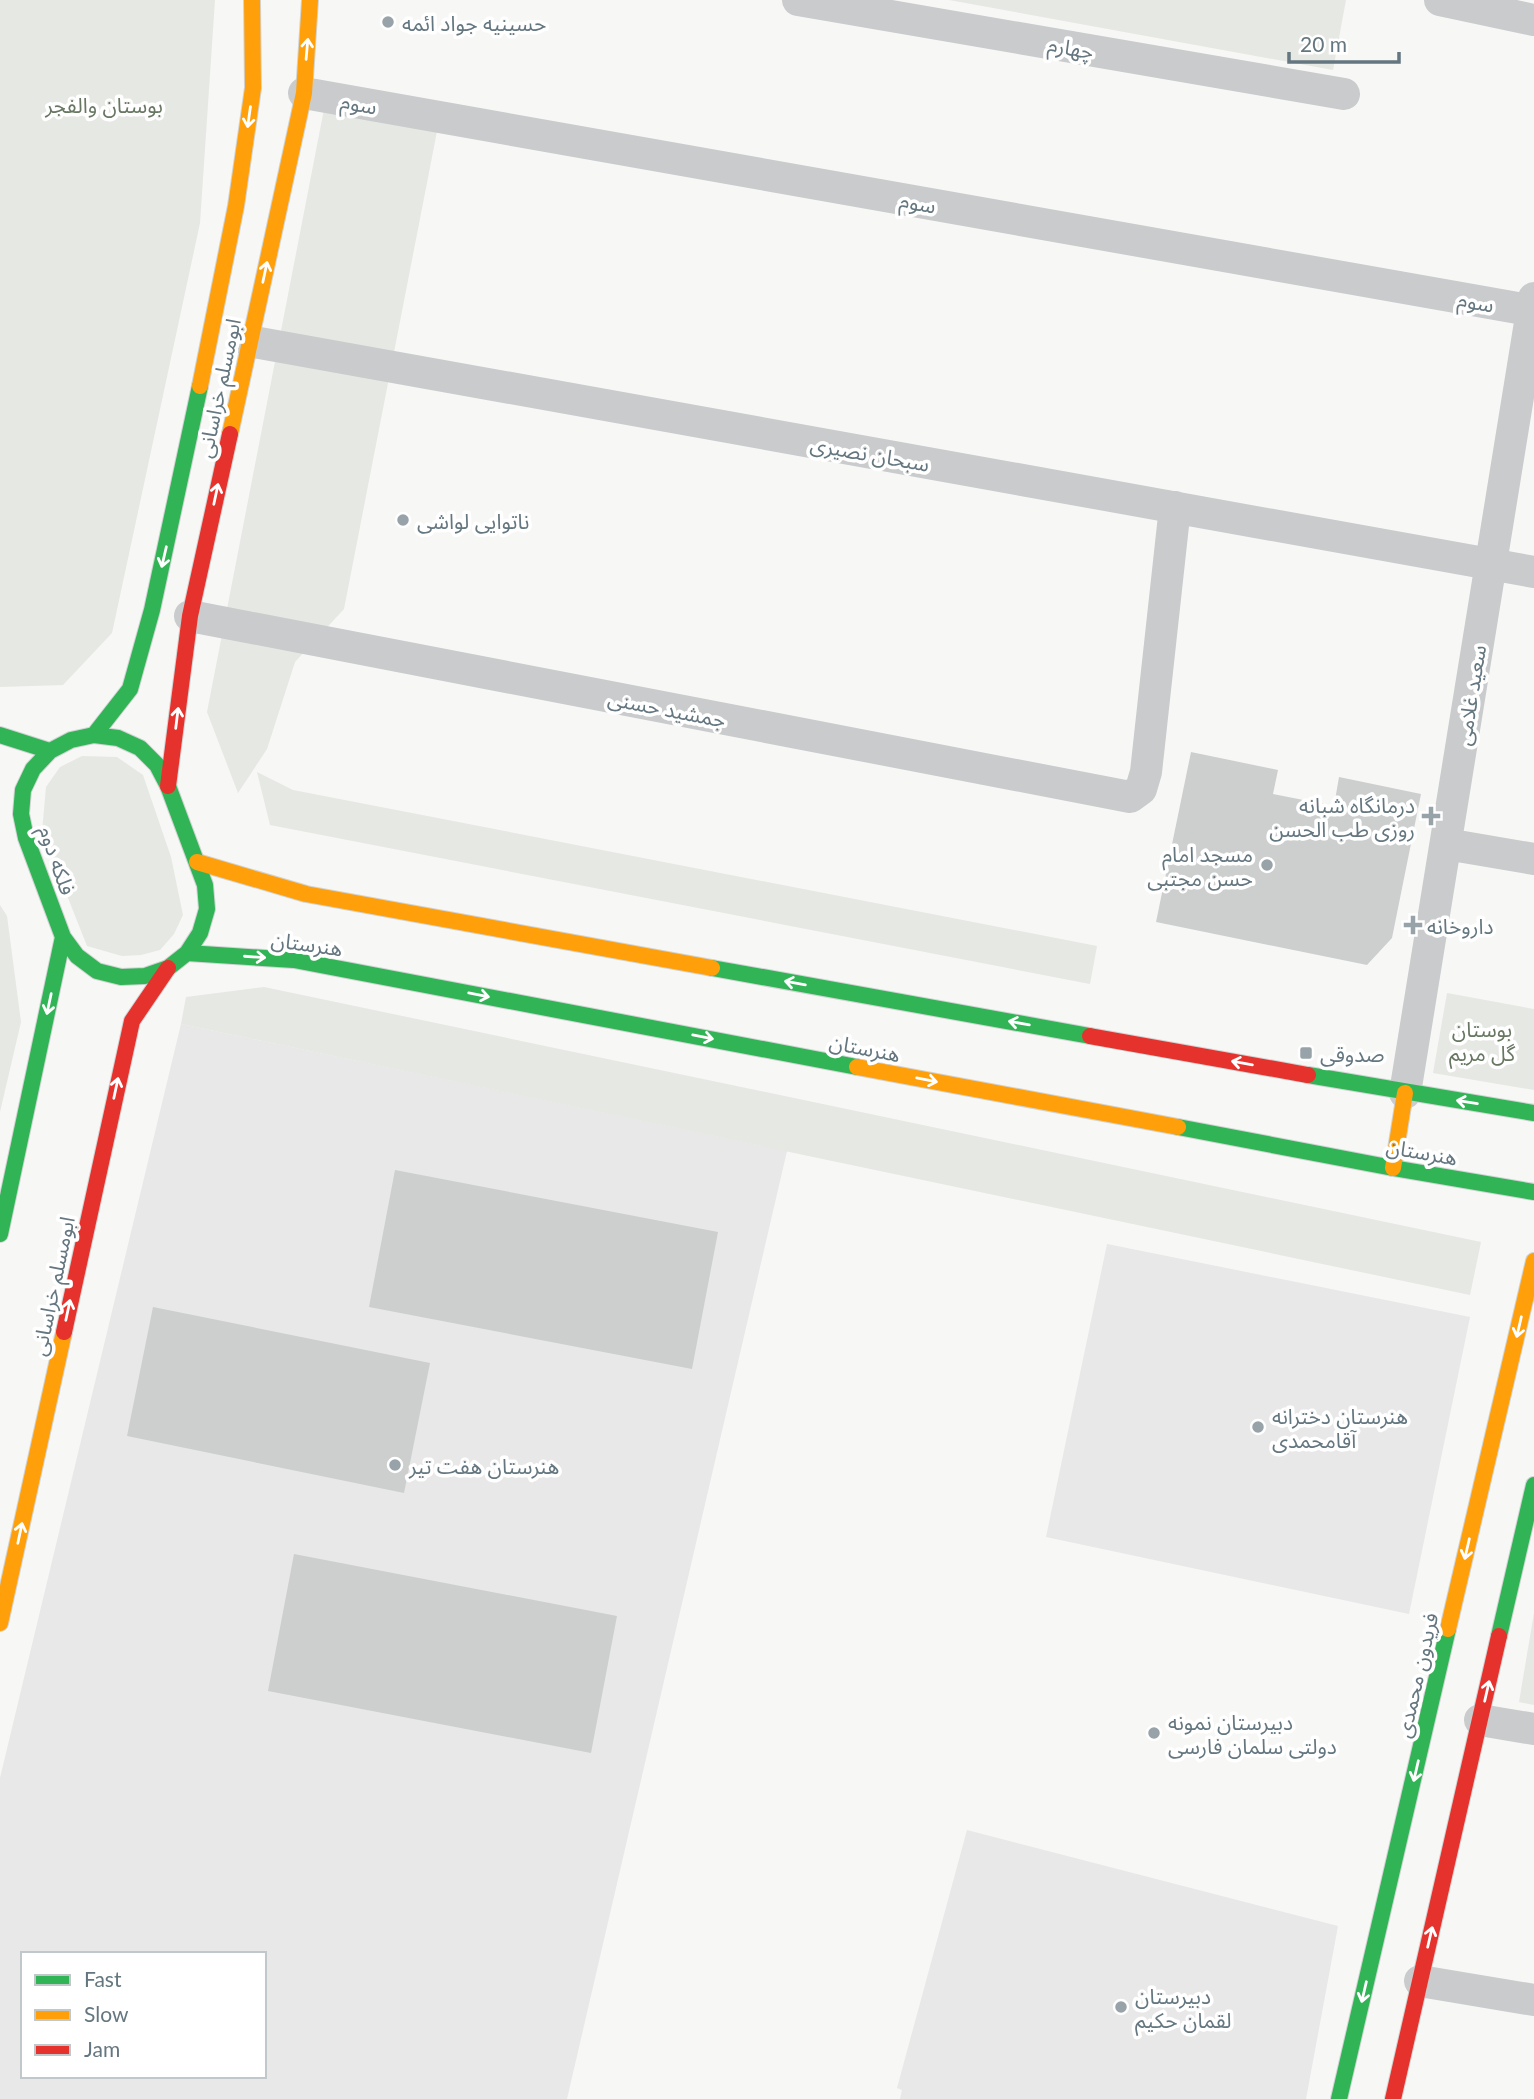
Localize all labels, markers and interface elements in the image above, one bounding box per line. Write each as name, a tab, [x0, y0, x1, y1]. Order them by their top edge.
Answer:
place label: حسینیه جواد ائمه	[402, 10, 546, 36]
marker: حسینیه جواد ائمه	[380, 14, 396, 30]
scale bar	[1289, 21, 1399, 65]
street label: چهارم	[1045, 31, 1096, 68]
text: 20 m	[1300, 31, 1347, 56]
one-way arrow	[301, 38, 314, 60]
street label: سوم	[338, 88, 379, 123]
park label: بوستان والفجر	[44, 92, 163, 118]
one-way arrow	[242, 105, 255, 128]
street label: سوم	[897, 187, 938, 222]
one-way arrow	[258, 261, 272, 284]
street label: سوم	[1455, 286, 1496, 321]
street label: ابومسلم خراسانی	[191, 316, 249, 461]
street label: سبحان نصیری	[808, 430, 932, 477]
one-way arrow	[210, 483, 224, 506]
place label: ناتوایی لواشی	[417, 508, 529, 534]
marker: ناتوایی لواشی	[395, 512, 411, 528]
one-way arrow	[156, 545, 170, 568]
street label: سعید غلامی	[1450, 643, 1491, 747]
street label: جمشید حسنی	[606, 684, 728, 733]
one-way arrow	[171, 707, 184, 730]
place label: درمانگاه شبانه روزی طب الحسن	[1269, 792, 1415, 842]
marker: درمانگاه شبانه روزی طب الحسن	[1421, 806, 1441, 826]
street label: فلکه دوم	[30, 822, 81, 900]
place label: مسجد امام حسن مجتبی	[1147, 841, 1253, 891]
marker: مسجد امام حسن مجتبی	[1259, 857, 1275, 873]
place label: داروخانه	[1427, 913, 1493, 939]
marker: داروخانه	[1405, 917, 1421, 933]
street label: هنرستان	[270, 926, 344, 961]
one-way arrow	[244, 951, 267, 964]
one-way arrow	[784, 975, 807, 989]
one-way arrow	[467, 989, 490, 1002]
one-way arrow	[41, 992, 55, 1015]
one-way arrow	[1008, 1016, 1031, 1029]
park label: بوستان گل مریم	[1449, 1016, 1515, 1069]
street label: هنرستان	[827, 1028, 903, 1067]
one-way arrow	[691, 1031, 714, 1045]
place label: صدوقی	[1320, 1041, 1384, 1067]
marker: صدوقی	[1298, 1045, 1314, 1061]
one-way arrow	[1231, 1056, 1254, 1070]
one-way arrow	[915, 1073, 937, 1087]
one-way arrow	[110, 1077, 124, 1100]
one-way arrow	[1456, 1095, 1478, 1108]
street label: هنرستان	[1384, 1132, 1460, 1171]
street label: ابومسلم خراسانی	[25, 1214, 83, 1359]
one-way arrow	[62, 1299, 75, 1322]
one-way arrow	[1511, 1316, 1524, 1338]
place label: هنرستان دخترانه آقامحمدی	[1272, 1403, 1408, 1453]
marker: هنرستان دخترانه آقامحمدی	[1250, 1419, 1266, 1435]
place label: هنرستان هفت تیر	[408, 1453, 559, 1479]
marker: هنرستان هفت تیر	[387, 1457, 403, 1473]
one-way arrow	[13, 1522, 27, 1545]
one-way arrow	[1460, 1537, 1473, 1560]
street label: فریدون محمدی	[1389, 1610, 1443, 1740]
one-way arrow	[1480, 1680, 1494, 1703]
place label: دبیرستان نمونه دولتی سلمان فارسی	[1168, 1709, 1337, 1759]
marker: دبیرستان نمونه دولتی سلمان فارسی	[1146, 1725, 1162, 1741]
one-way arrow	[1408, 1759, 1422, 1782]
one-way arrow	[1424, 1926, 1438, 1949]
legend	[21, 1952, 266, 2078]
text: Fast	[84, 1966, 122, 1991]
one-way arrow	[1357, 1980, 1370, 2003]
place label: دبیرستان لقمان حکیم	[1135, 1983, 1232, 2036]
marker: دبیرستان لقمان حکیم	[1113, 1999, 1129, 2015]
text: Slow	[84, 2001, 129, 2026]
text: Jam	[84, 2036, 120, 2061]

